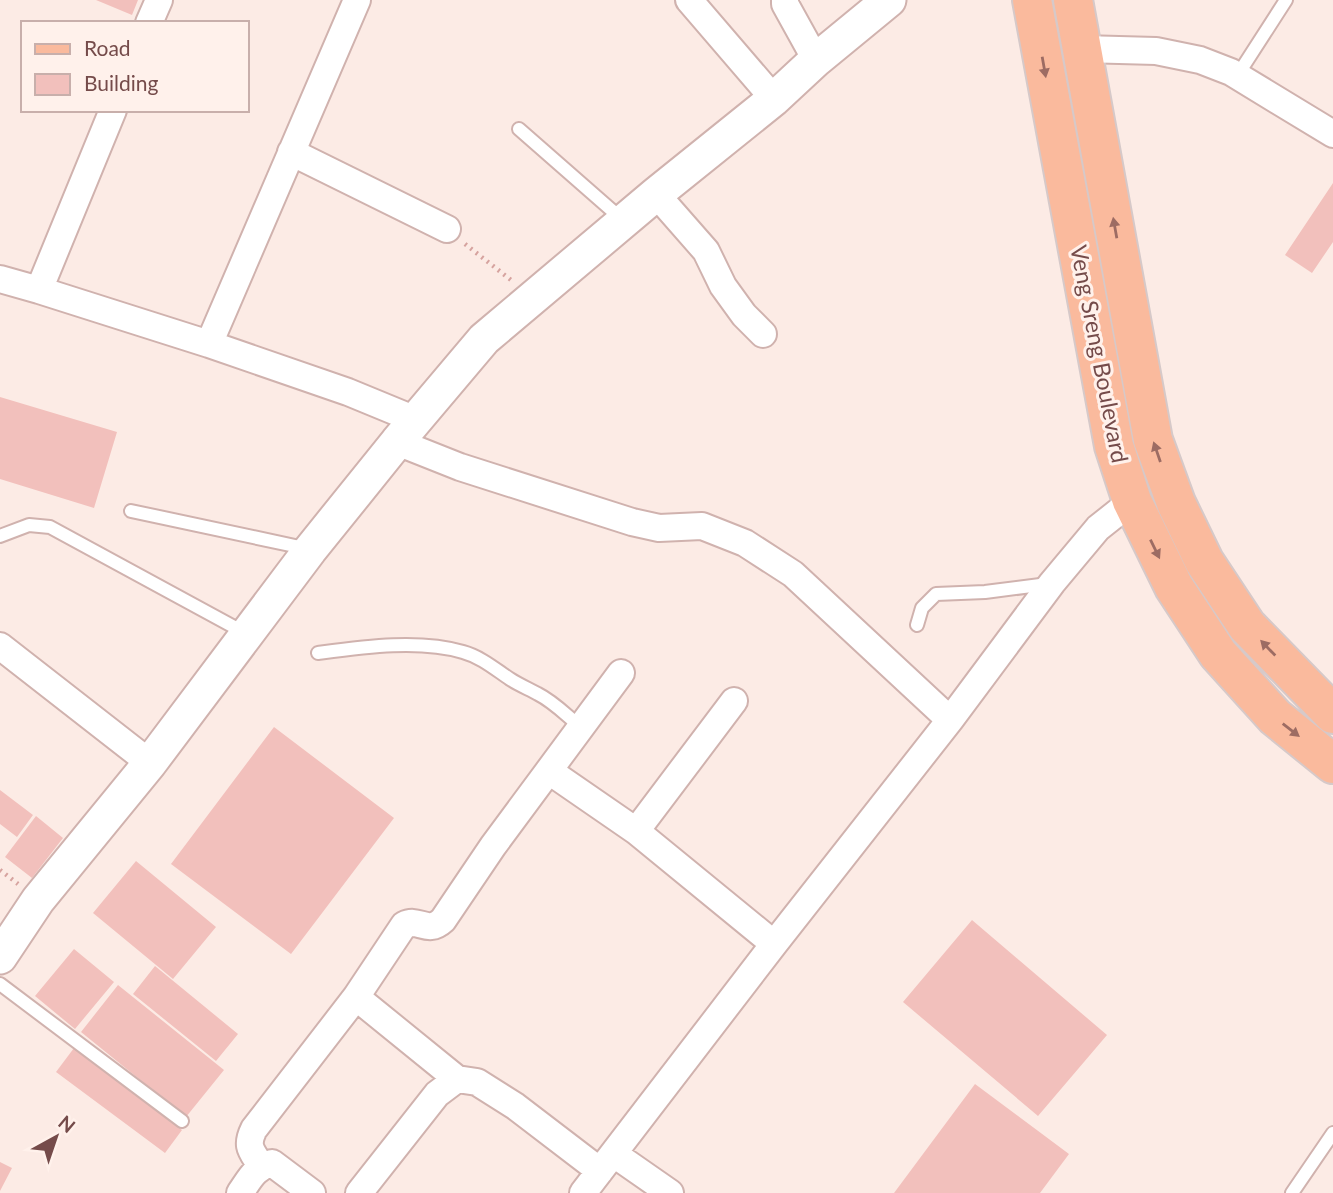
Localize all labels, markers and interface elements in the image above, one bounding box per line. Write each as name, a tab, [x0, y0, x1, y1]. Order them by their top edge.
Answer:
legend	[21, 21, 248, 112]
text: Road	[84, 35, 131, 60]
one-way arrow	[1039, 56, 1050, 78]
text: Building	[84, 70, 159, 95]
one-way arrow	[1109, 217, 1120, 239]
street label: Veng Sreng Boulevard	[1065, 242, 1135, 465]
one-way arrow	[1151, 441, 1162, 462]
one-way arrow	[1150, 539, 1161, 559]
one-way arrow	[1260, 640, 1276, 656]
one-way arrow	[1282, 722, 1299, 737]
north arrow	[21, 1102, 91, 1172]
text: N	[54, 1110, 80, 1137]

